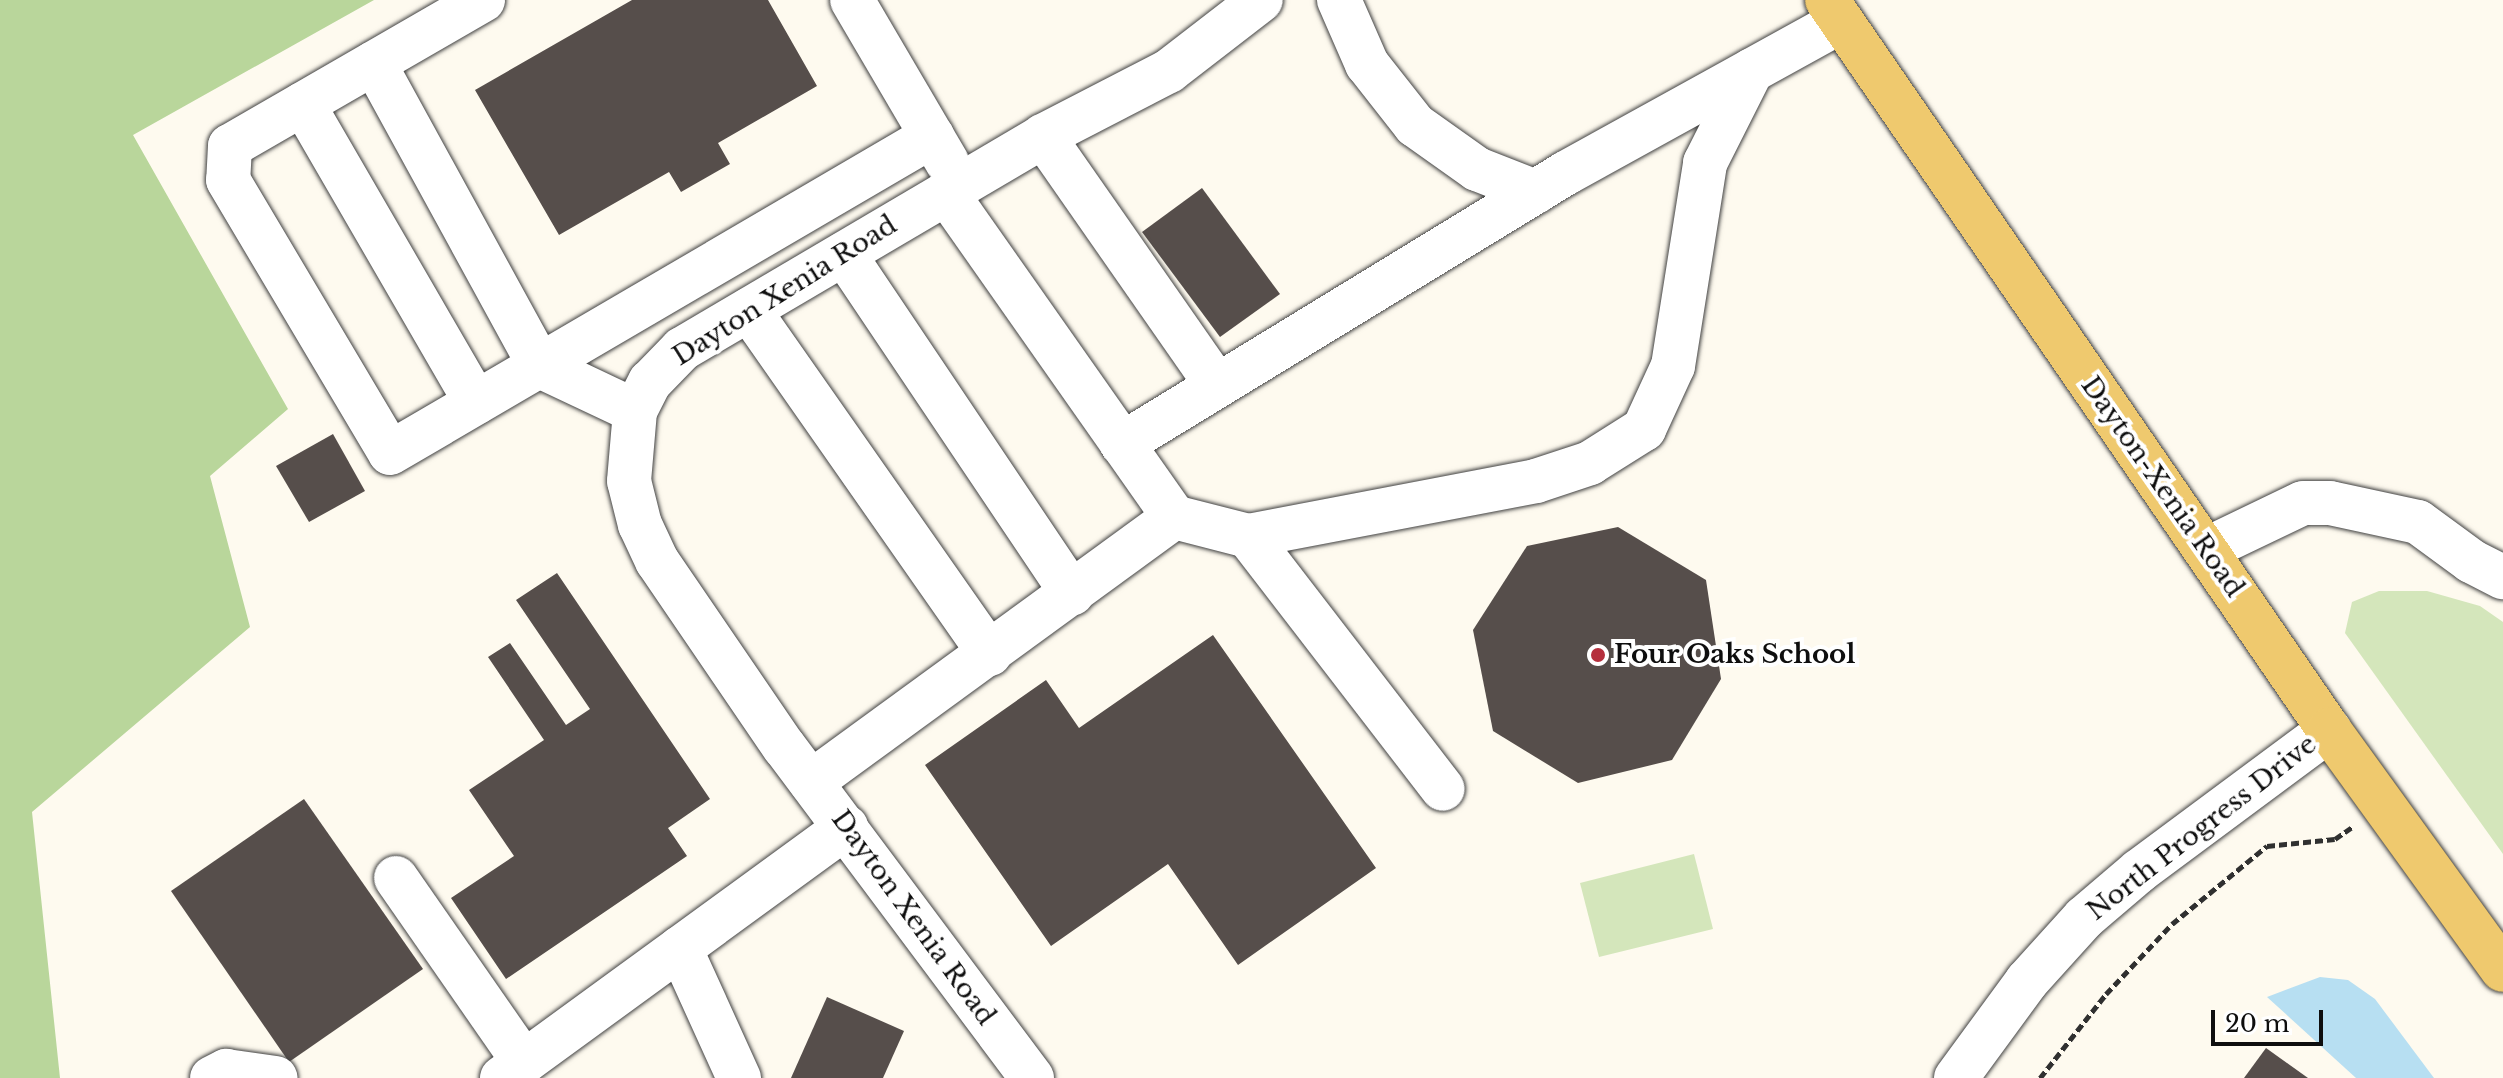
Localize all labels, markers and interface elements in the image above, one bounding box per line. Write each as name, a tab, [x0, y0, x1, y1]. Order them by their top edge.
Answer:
street label: Dayton Xenia Road	[667, 209, 903, 373]
street label: Dayton-Xenia Road	[2074, 371, 2250, 603]
place label: Four Oaks School	[1614, 639, 1856, 671]
marker: Four Oaks School	[1589, 646, 1607, 664]
street label: North Progress Drive	[2081, 729, 2323, 927]
street label: Dayton Xenia Road	[824, 804, 1002, 1032]
scale bar	[2215, 994, 2327, 1044]
text: 20 m	[2225, 1009, 2290, 1038]

